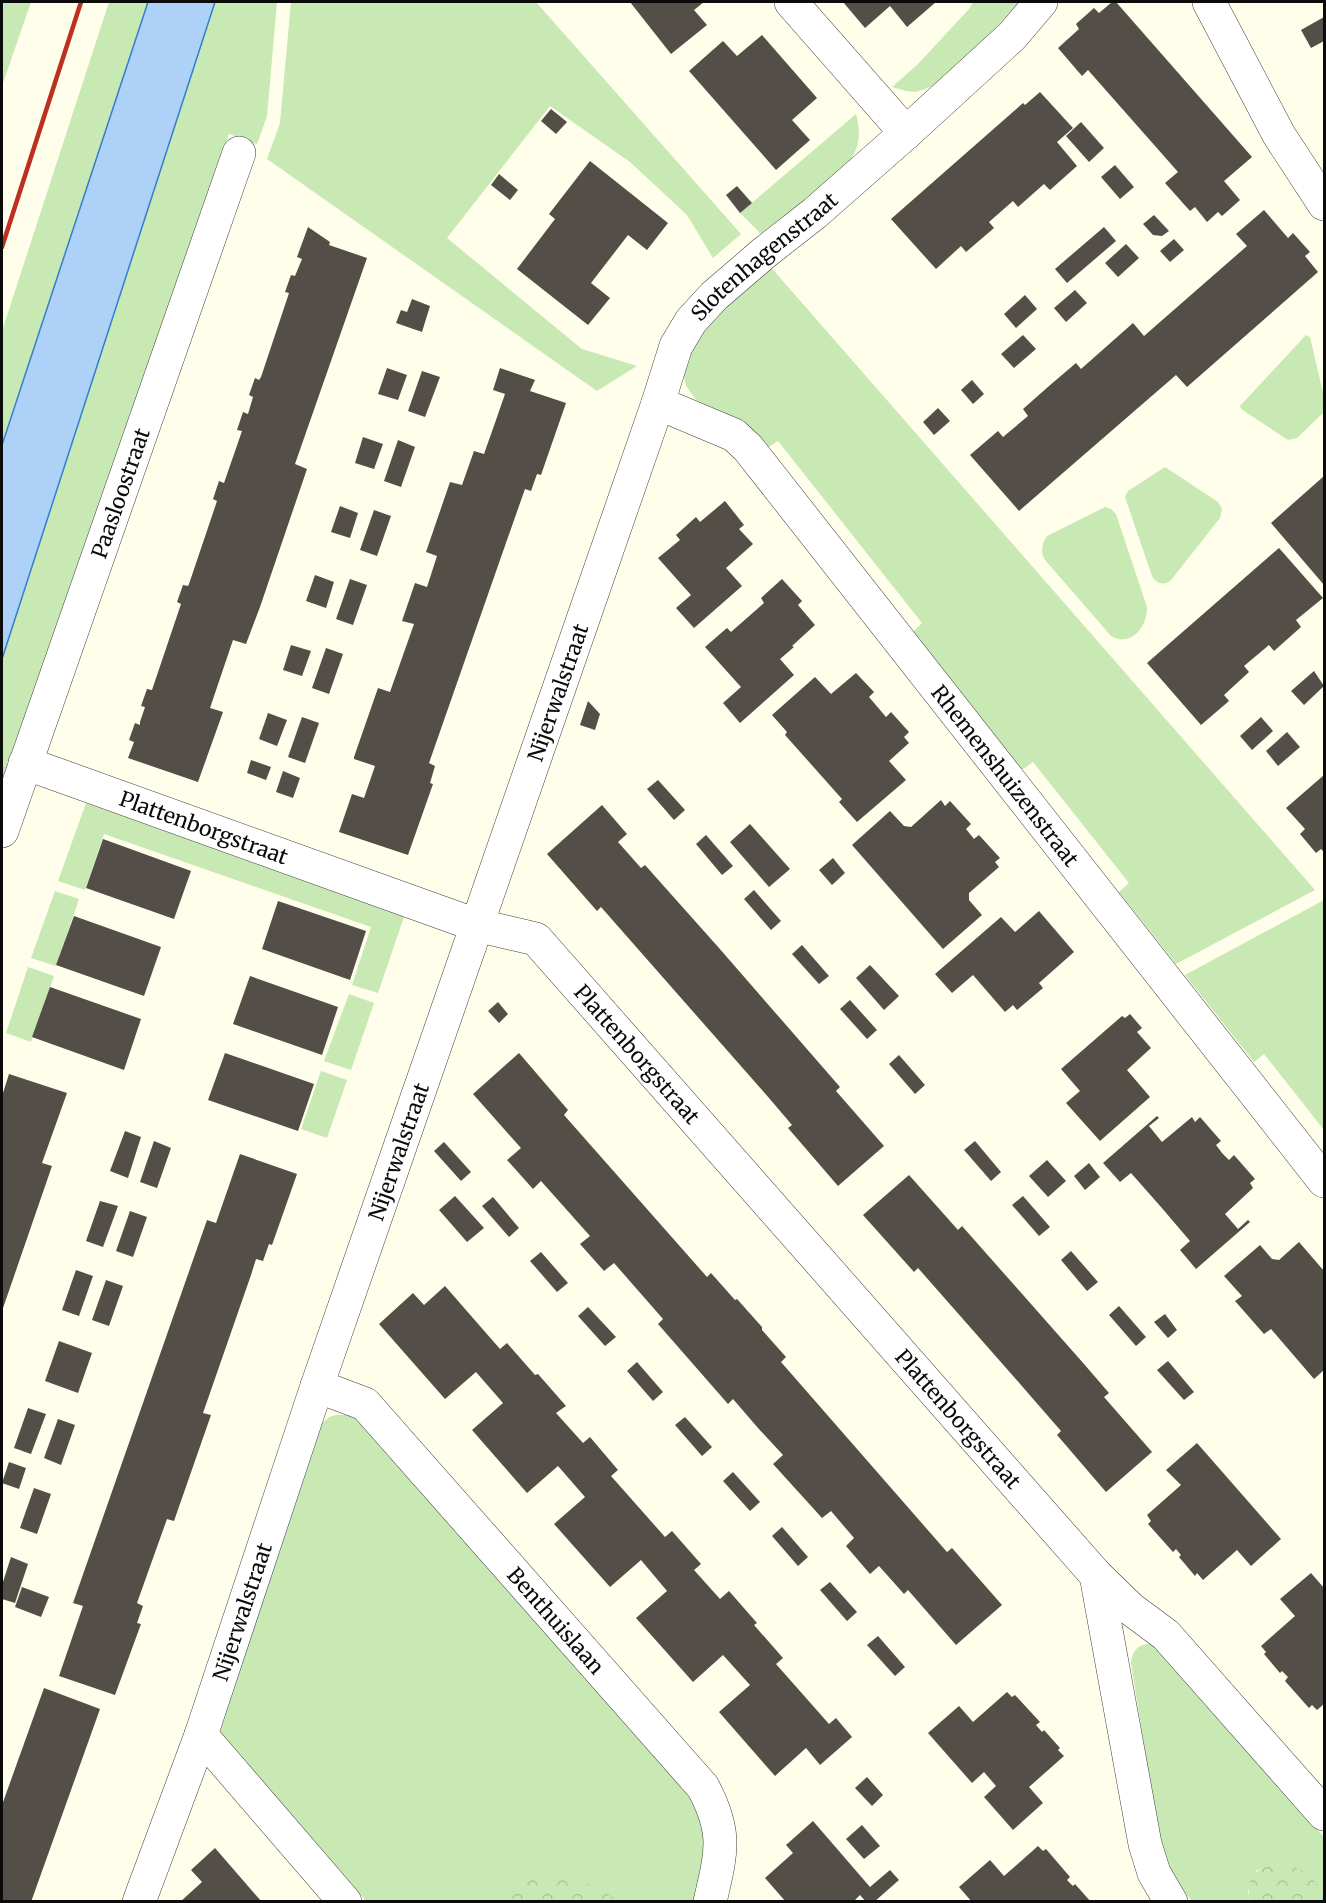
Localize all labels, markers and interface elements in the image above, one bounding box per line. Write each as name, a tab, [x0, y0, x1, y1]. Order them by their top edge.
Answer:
street label: Slotenhagenstraat	[685, 186, 843, 326]
street label: Paasloostraat	[85, 424, 155, 562]
street label: Nijerwalstraat	[521, 620, 594, 765]
street label: Rhemenshuizenstraat	[926, 679, 1085, 872]
street label: Plattenborgstraat	[116, 785, 292, 870]
street label: Plattenborgstraat	[569, 979, 706, 1129]
street label: Nijerwalstraat	[362, 1079, 435, 1224]
street label: Plattenborgstraat	[890, 1343, 1027, 1494]
street label: Nijerwalstraat	[206, 1539, 277, 1684]
street label: Benthuislaan	[502, 1561, 610, 1680]

